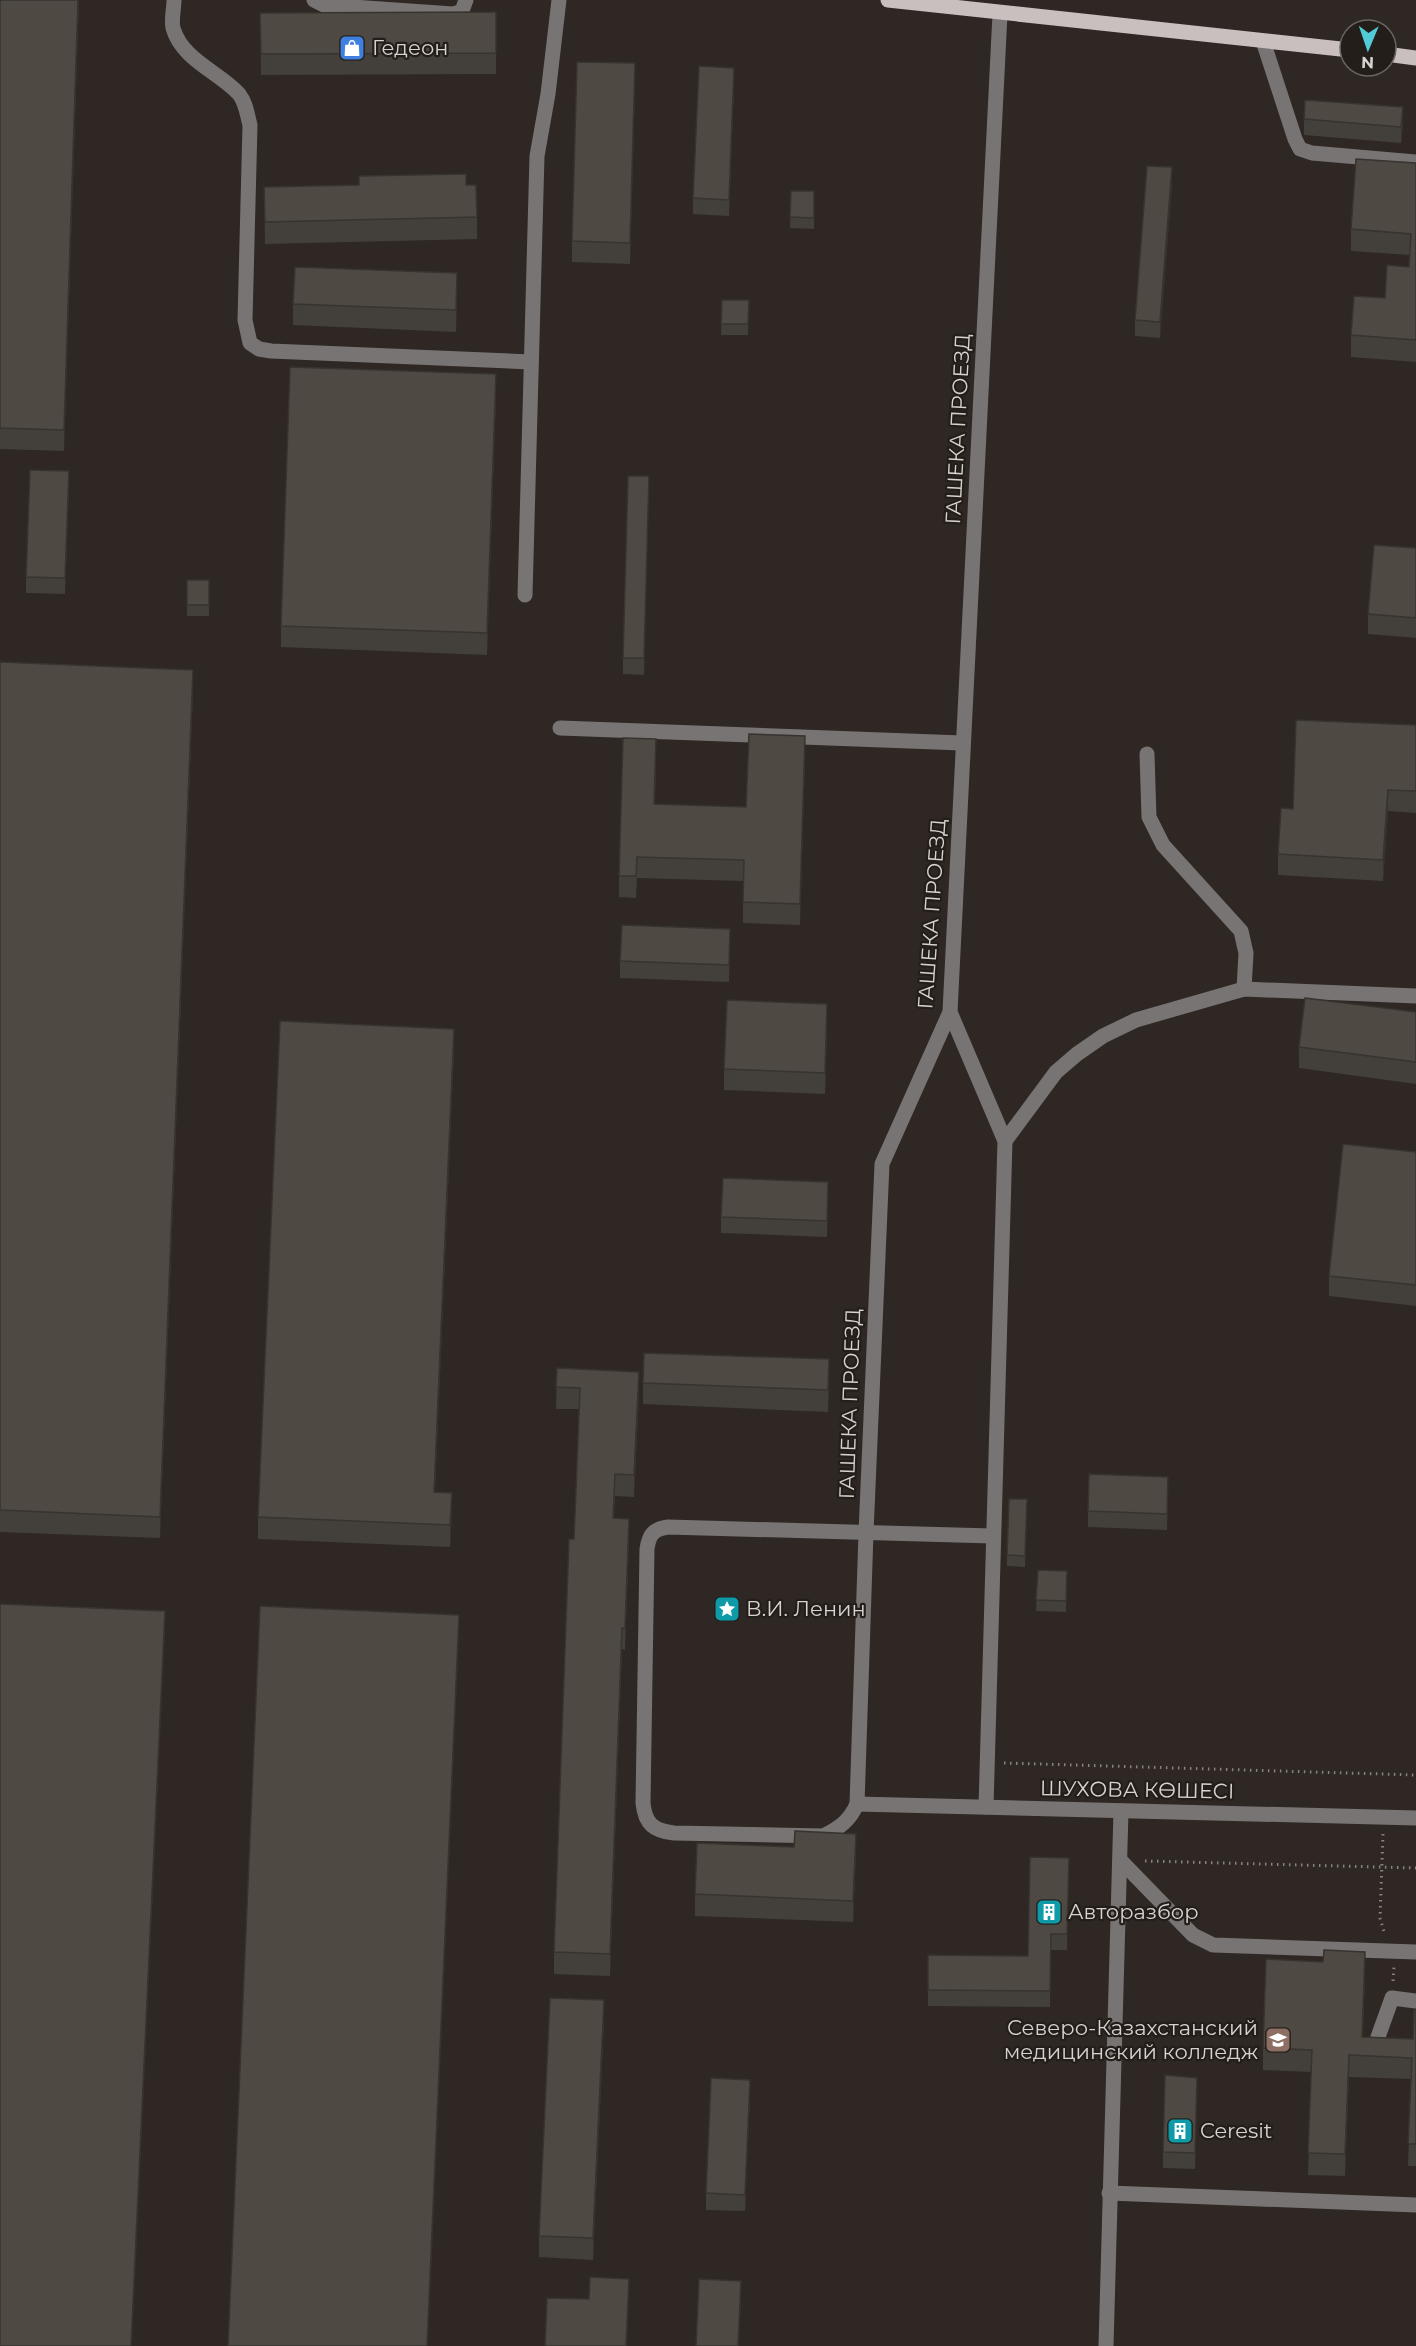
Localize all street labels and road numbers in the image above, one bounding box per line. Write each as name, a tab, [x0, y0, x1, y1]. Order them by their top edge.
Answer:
street label: ГАШЕКА ПРОЕЗД	[940, 333, 975, 525]
street label: ГАШЕКА ПРОЕЗД	[912, 818, 951, 1010]
street label: ГАШЕКА ПРОЕЗД	[834, 1308, 865, 1500]
street label: ШУХОВА КӨШЕСІ	[1040, 1775, 1234, 1804]

